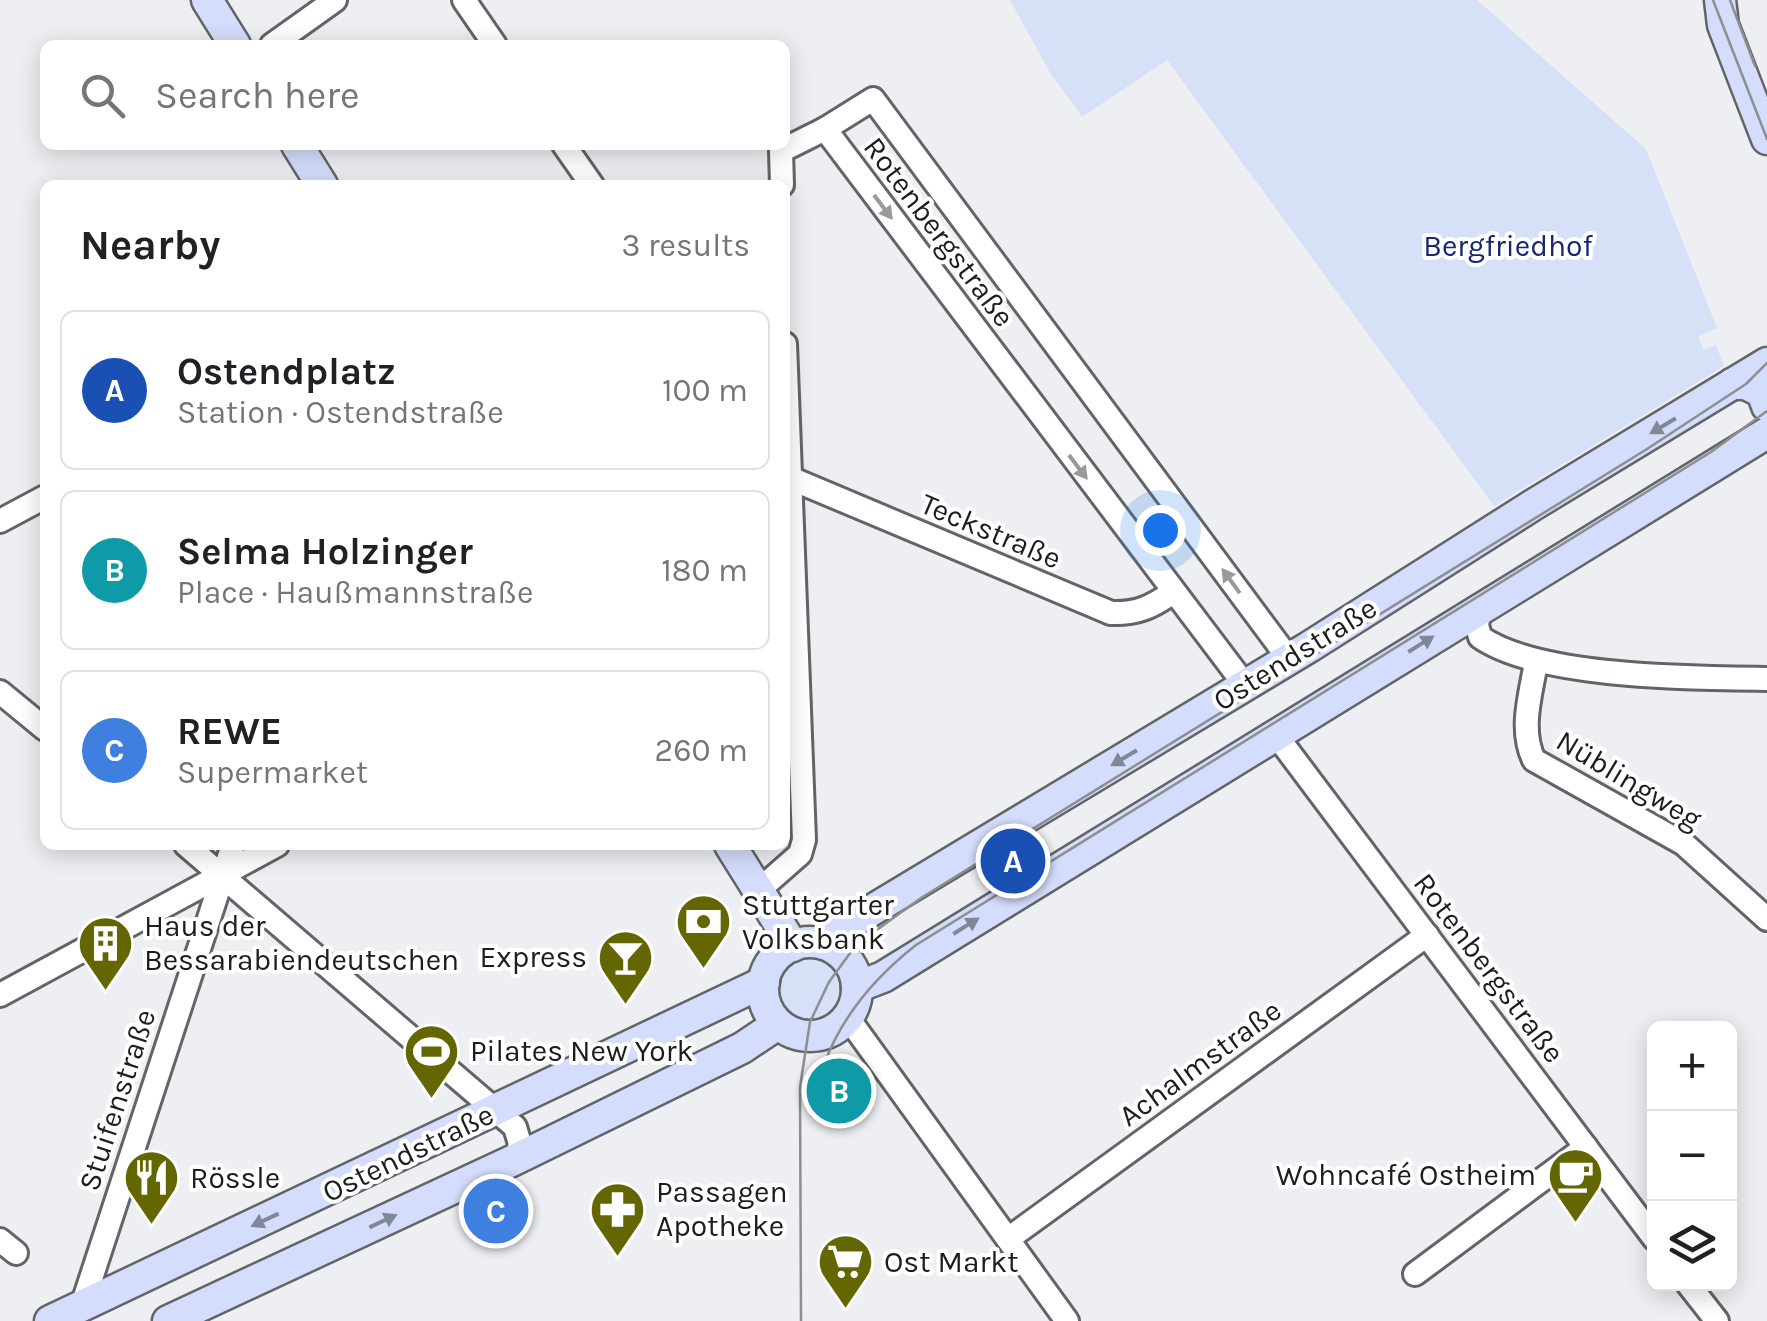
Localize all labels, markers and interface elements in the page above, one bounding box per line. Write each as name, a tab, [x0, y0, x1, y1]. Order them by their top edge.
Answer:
search box	[40, 40, 790, 150]
icon: search	[75, 68, 130, 123]
text: Search here	[155, 73, 359, 118]
street label: Rotenbergstraße	[856, 130, 1022, 334]
one-way arrow	[873, 194, 893, 220]
text: Nearby	[80, 220, 220, 270]
text: 3 results	[622, 227, 750, 264]
park label: Bergfriedhof	[1423, 228, 1593, 264]
text: Ostendplatz	[177, 349, 396, 394]
text: A	[104, 372, 125, 409]
text: 100 m	[662, 372, 748, 409]
text: Station · Ostendstraße	[177, 394, 504, 431]
one-way arrow	[1649, 417, 1677, 434]
one-way arrow	[1068, 454, 1088, 480]
street label: Teckstraße	[915, 485, 1067, 577]
your location	[1135, 505, 1186, 556]
text: Selma Holzinger	[177, 529, 473, 574]
text: B	[104, 552, 125, 589]
text: 180 m	[661, 552, 748, 589]
one-way arrow	[1222, 568, 1242, 594]
text: Place · Haußmannstraße	[177, 574, 533, 611]
street label: Ostendstraße	[1207, 589, 1383, 719]
one-way arrow	[1407, 636, 1435, 653]
text: REWE	[177, 709, 282, 754]
street label: Nüblingweg	[1550, 723, 1708, 837]
text: C	[104, 732, 125, 769]
text: 260 m	[655, 732, 748, 769]
one-way arrow	[1110, 749, 1138, 766]
text: Supermarket	[177, 754, 368, 791]
pin: A	[980, 824, 1046, 898]
street label: Rotenbergstraße	[1406, 866, 1572, 1070]
place label: Stuttgarter Volksbank	[742, 887, 894, 957]
bank icon: Stuttgarter Volksbank	[673, 892, 733, 971]
place label: Haus der Bessarabiendeutschen	[144, 908, 459, 978]
building icon: Haus der Bessarabiendeutschen	[75, 913, 135, 992]
one-way arrow	[952, 917, 980, 935]
bar icon: Express	[596, 927, 656, 1006]
place label: Express	[479, 939, 587, 975]
street label: Achalmstraße	[1112, 992, 1288, 1134]
street label: Stuifenstraße	[71, 1005, 163, 1195]
sports icon: Pilates New York	[401, 1021, 461, 1100]
map controls	[1647, 1021, 1737, 1291]
button: +	[1647, 1021, 1737, 1111]
place label: Pilates New York	[470, 1033, 693, 1069]
pin: B	[806, 1054, 872, 1128]
street label: Ostendstraße	[317, 1096, 499, 1210]
button: −	[1647, 1111, 1737, 1201]
cafe icon: Wohncafé Ostheim	[1545, 1145, 1605, 1224]
restaurant icon: Rössle	[121, 1148, 181, 1227]
place label: Wohncafé Ostheim	[1276, 1157, 1536, 1193]
place label: Rössle	[190, 1160, 280, 1196]
pin: C	[464, 1174, 528, 1248]
place label: Passagen Apotheke	[656, 1174, 788, 1244]
pharmacy icon: Passagen Apotheke	[587, 1179, 647, 1258]
button: layers	[1647, 1201, 1737, 1291]
one-way arrow	[250, 1212, 279, 1229]
one-way arrow	[369, 1213, 398, 1230]
supermarket icon: Ost Markt	[815, 1232, 875, 1311]
place label: Ost Markt	[884, 1244, 1019, 1280]

